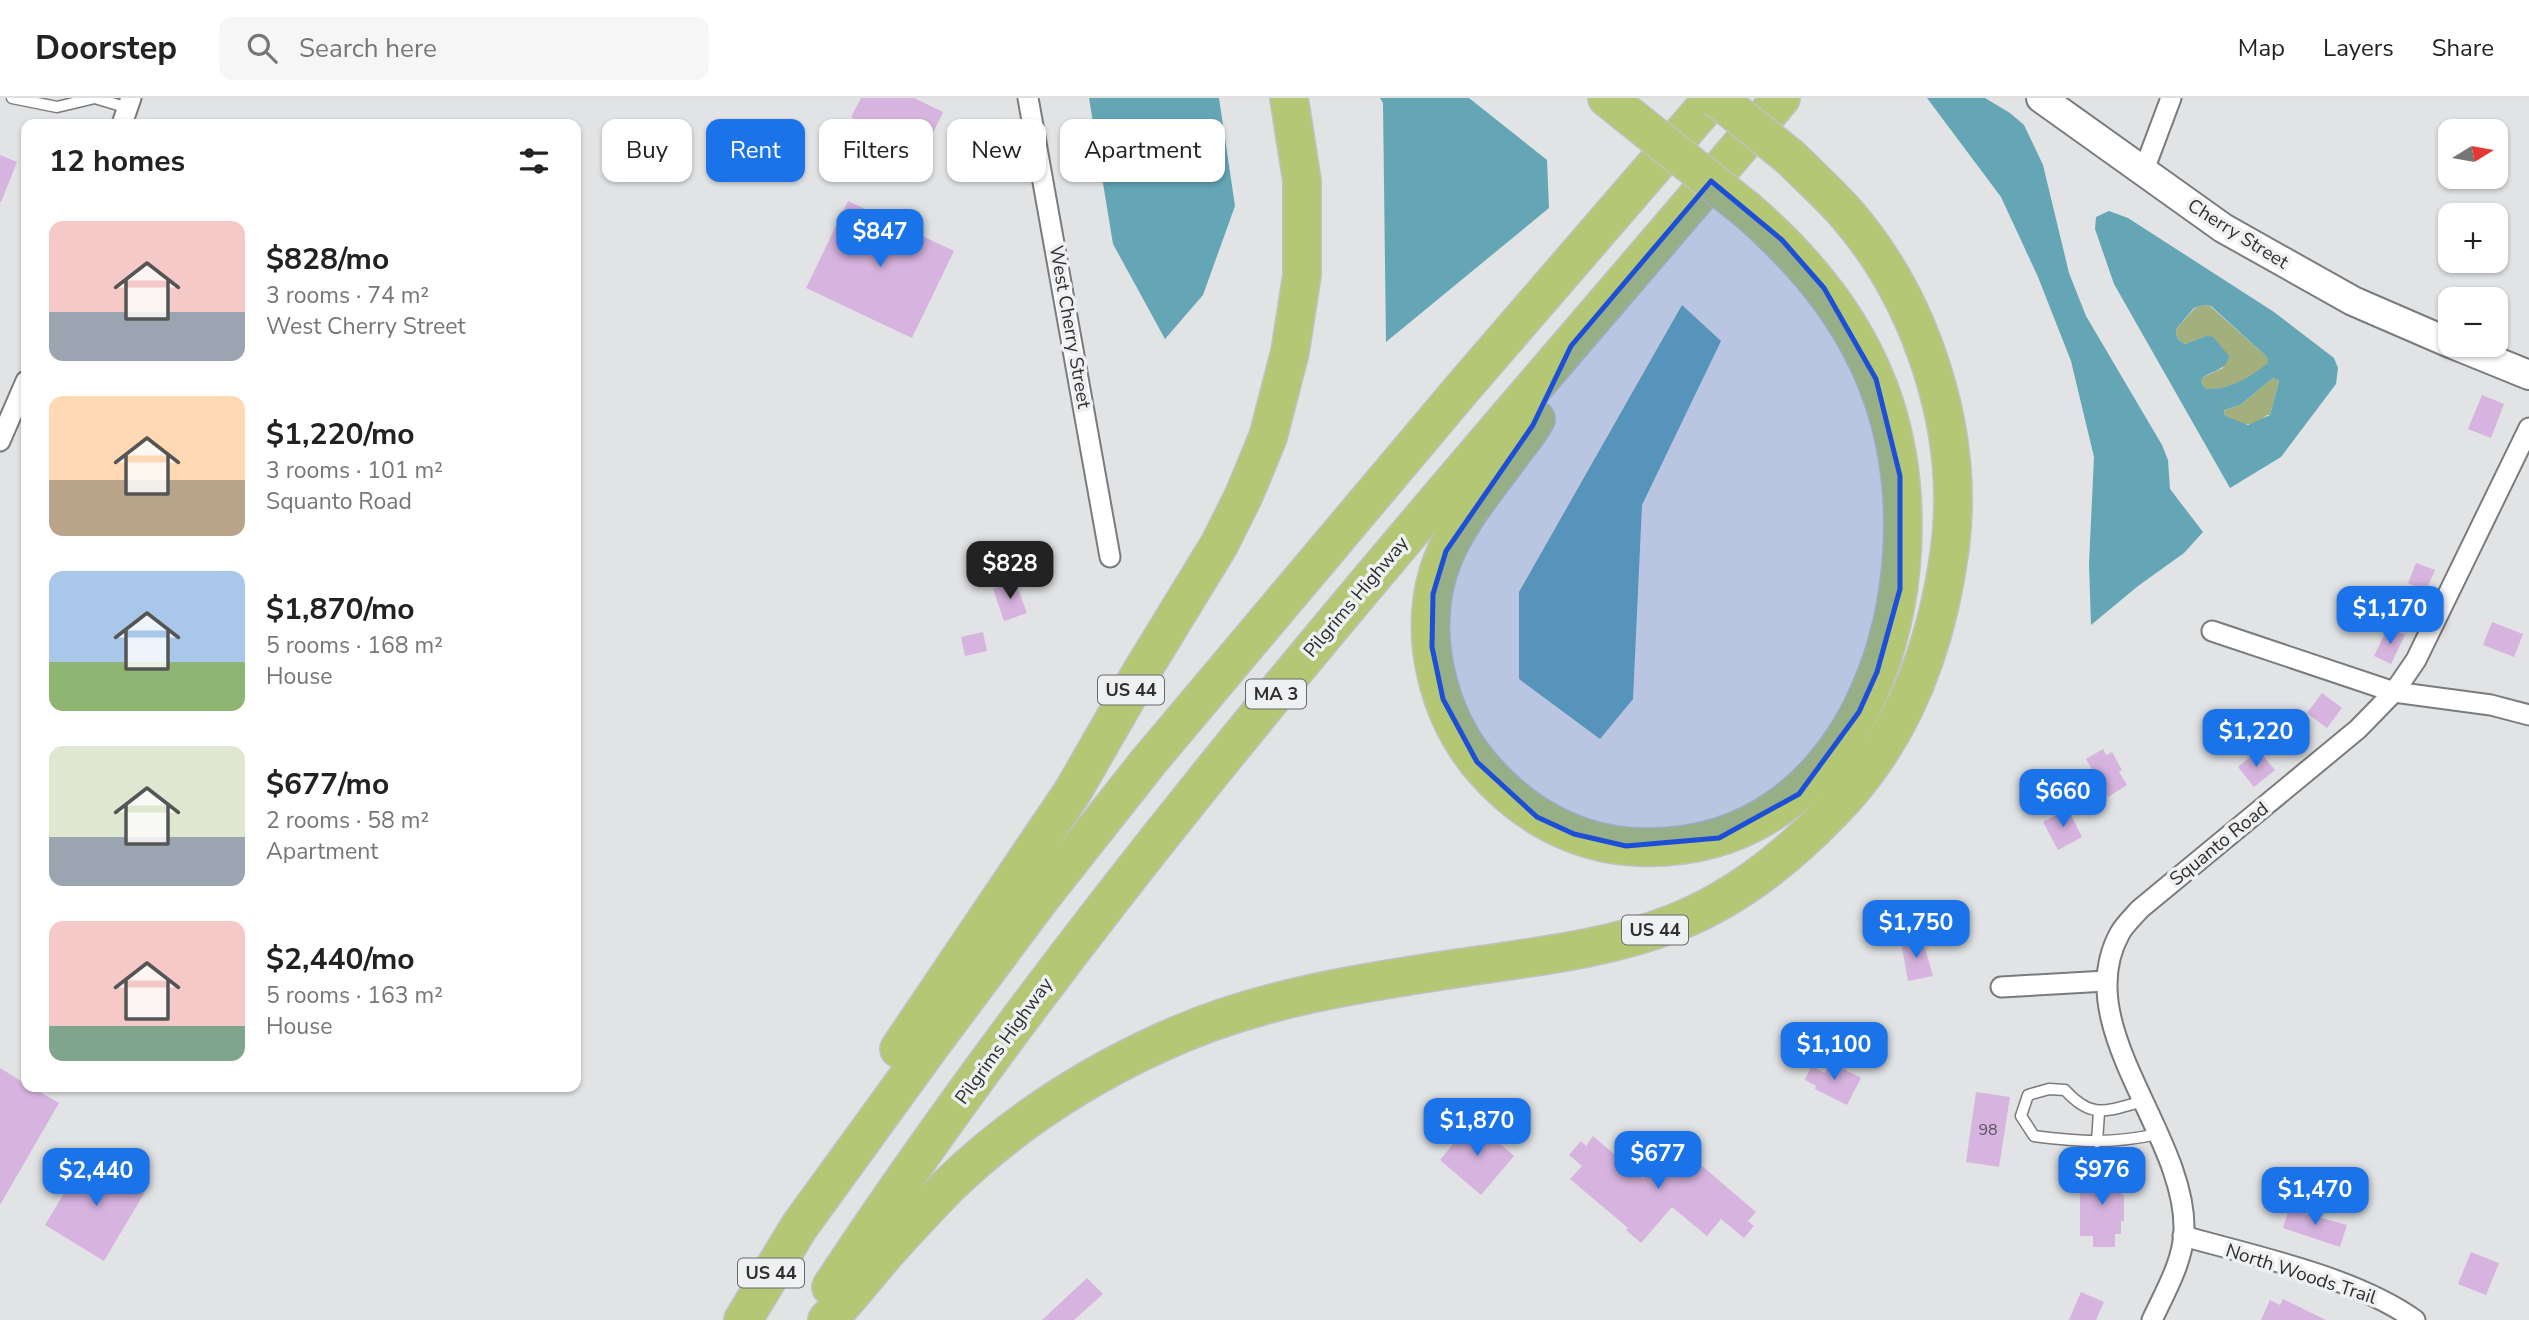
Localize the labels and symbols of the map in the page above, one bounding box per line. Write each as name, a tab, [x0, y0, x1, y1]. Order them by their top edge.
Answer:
north arrow	[2438, 119, 2508, 189]
street label: Cherry Street	[2183, 193, 2294, 276]
pin: $847	[839, 209, 921, 269]
street label: West Cherry Street	[1043, 244, 1097, 411]
street label: Pilgrims Highway	[1298, 531, 1415, 663]
pin: $828	[969, 542, 1051, 601]
pin: $1,170	[2333, 587, 2447, 646]
road number: US 44	[1098, 676, 1164, 704]
road number: MA 3	[1246, 680, 1306, 708]
pin: $1,220	[2199, 710, 2313, 769]
pin: $660	[2022, 770, 2104, 829]
street label: Squanto Road	[2164, 796, 2274, 892]
pin: $1,750	[1859, 900, 1973, 960]
road number: US 44	[1622, 916, 1688, 944]
street label: Pilgrims Highway	[949, 972, 1059, 1110]
pin: $1,100	[1777, 1023, 1891, 1082]
pin: $1,870	[1420, 1098, 1534, 1158]
house number: 98	[1978, 1119, 1998, 1141]
pin: $677	[1617, 1132, 1699, 1191]
pin: $2,440	[39, 1148, 153, 1208]
pin: $976	[2061, 1148, 2143, 1207]
pin: $1,470	[2258, 1168, 2372, 1227]
street label: North Woods Trail	[2222, 1237, 2380, 1311]
road number: US 44	[738, 1258, 804, 1288]

